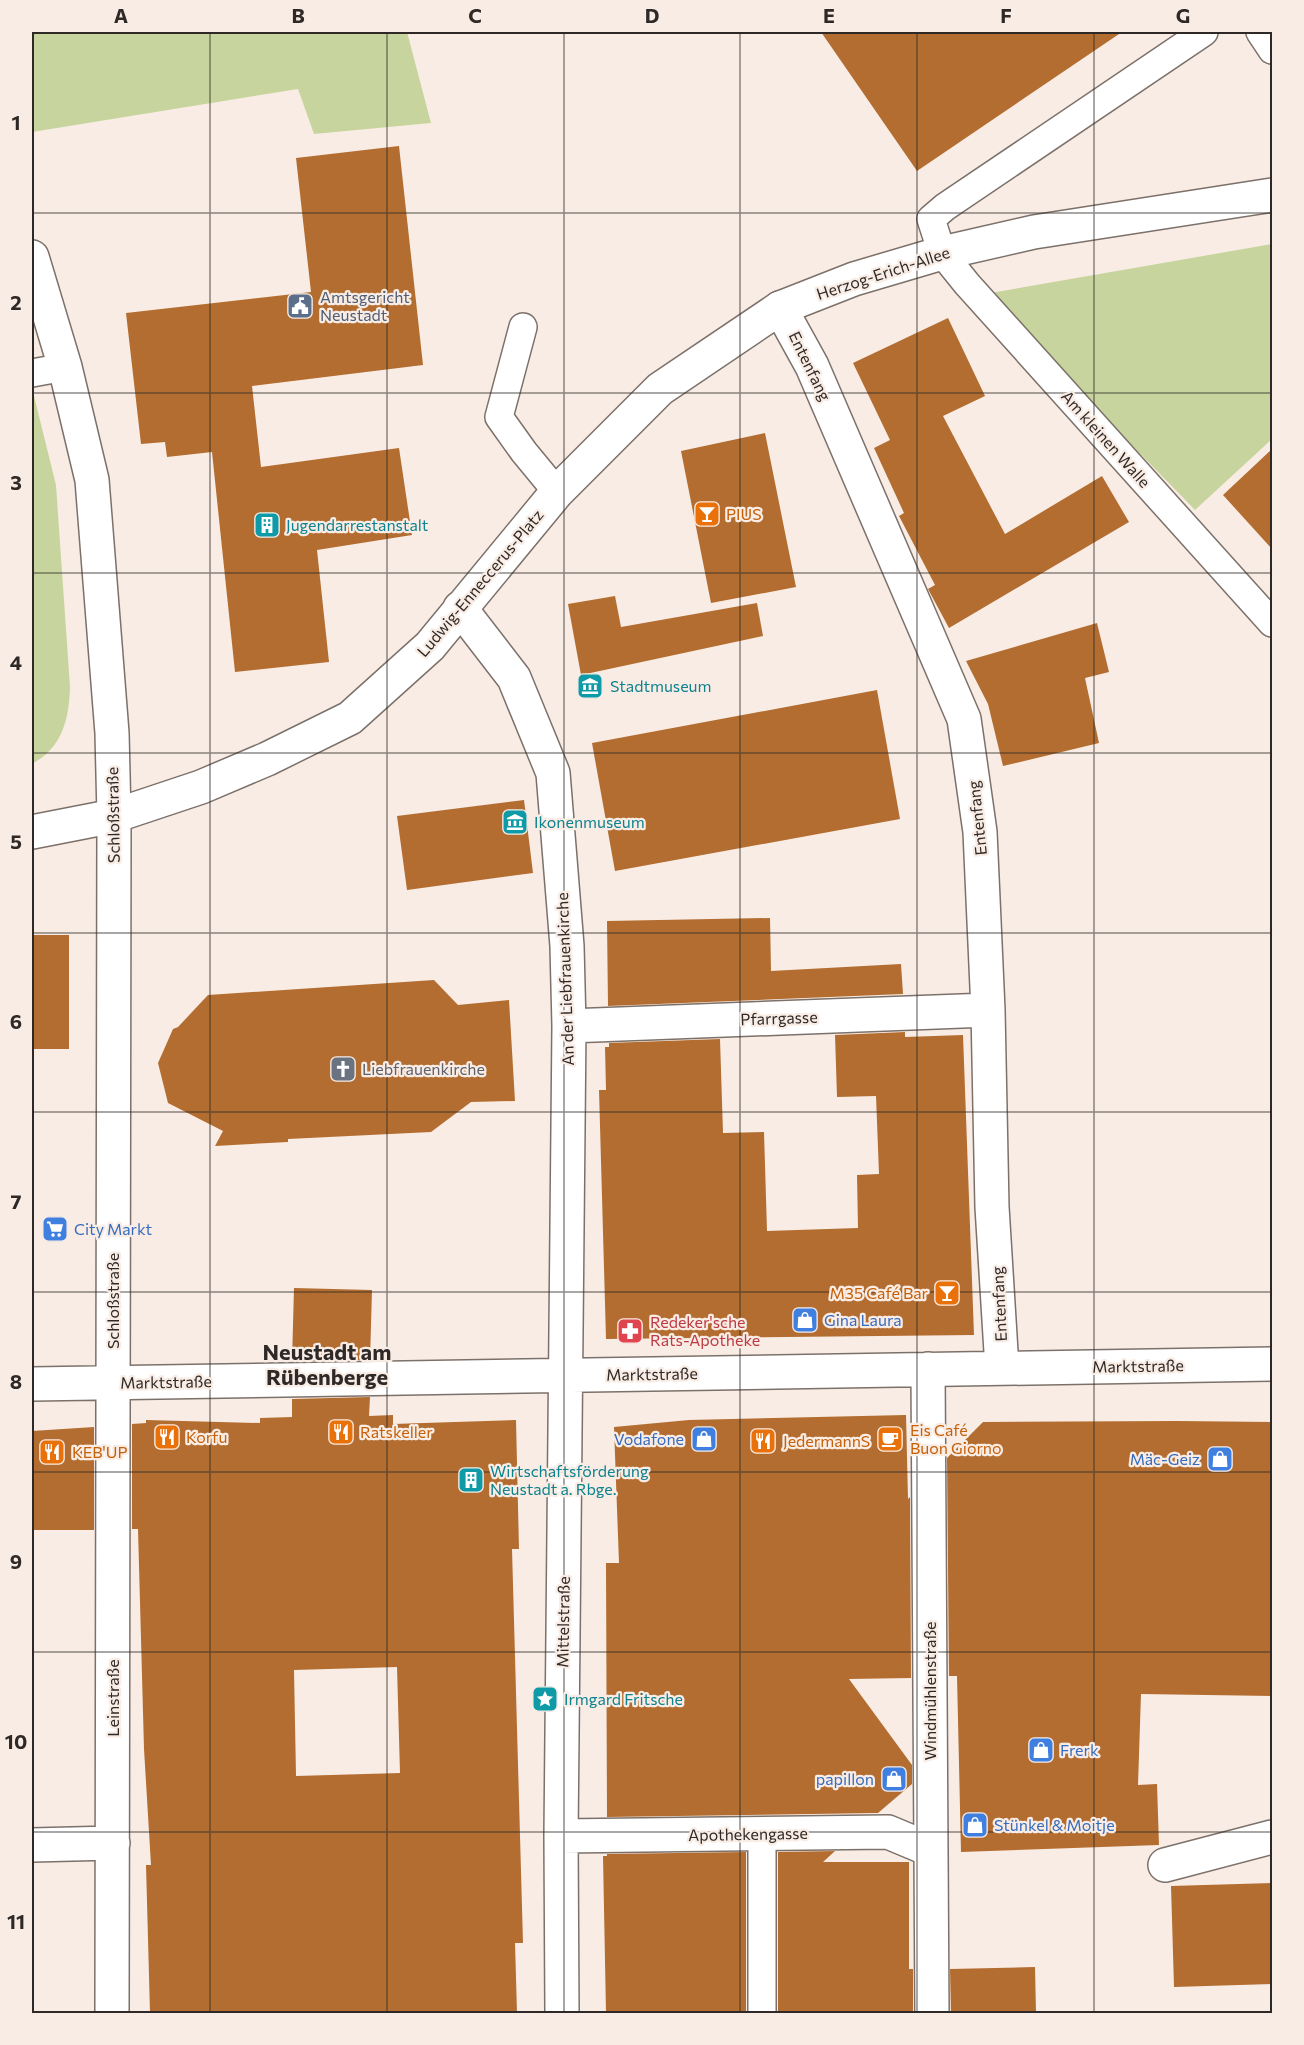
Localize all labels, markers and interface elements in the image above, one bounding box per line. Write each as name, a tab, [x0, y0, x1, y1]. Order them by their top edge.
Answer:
text: A	[114, 3, 128, 27]
text: B	[291, 3, 305, 27]
text: C	[468, 3, 482, 27]
text: D	[645, 3, 659, 27]
text: E	[823, 3, 835, 27]
text: F	[1000, 3, 1012, 27]
text: G	[1176, 3, 1190, 27]
text: 1	[11, 110, 21, 134]
street label: Herzog-Erich-Allee	[814, 242, 952, 303]
place label: Amtsgericht Neustadt	[320, 287, 410, 324]
text: 2	[10, 290, 22, 314]
public building icon: Amtsgericht Neustadt	[285, 291, 315, 321]
street label: Entenfang	[785, 328, 836, 404]
street label: Am kleinen Walle	[1058, 386, 1155, 491]
text: 3	[10, 470, 22, 494]
bar icon: PIUS	[692, 499, 722, 529]
place label: PIUS	[726, 504, 762, 523]
street label: Ludwig-Enneccerus-Platz	[412, 505, 547, 660]
building icon: Jugendarrestanstalt	[252, 510, 282, 540]
place label: Jugendarrestanstalt	[286, 515, 429, 534]
text: 4	[10, 650, 22, 674]
museum icon: Stadtmuseum	[575, 671, 605, 701]
place label: Stadtmuseum	[610, 676, 711, 695]
street label: Schloßstraße	[102, 767, 123, 863]
street label: Entenfang	[963, 779, 990, 856]
museum icon: Ikonenmuseum	[500, 807, 530, 837]
place label: Ikonenmuseum	[534, 812, 645, 831]
text: 5	[10, 829, 22, 853]
street label: An der Liebfrauenkirche	[552, 892, 577, 1066]
street label: Pfarrgasse	[740, 1007, 818, 1028]
text: 6	[10, 1009, 22, 1033]
church icon: Liebfrauenkirche	[328, 1054, 358, 1084]
place label: Liebfrauenkirche	[362, 1059, 485, 1078]
text: 7	[11, 1189, 22, 1213]
supermarket icon: City Markt	[40, 1214, 70, 1244]
place label: City Markt	[74, 1219, 153, 1238]
street label: Schloßstraße	[103, 1253, 122, 1349]
street label: Entenfang	[987, 1266, 1010, 1342]
bar icon: M35 Café Bar	[932, 1278, 962, 1308]
place label: M35 Café Bar	[829, 1283, 929, 1302]
shop icon: Gina Laura	[790, 1305, 820, 1335]
place label: Gina Laura	[824, 1310, 902, 1329]
place label: Redeker'sche Rats-Apotheke	[650, 1312, 760, 1349]
pharmacy icon: Redeker'sche Rats-Apotheke	[615, 1316, 645, 1346]
district label: Neustadt am Rübenberge	[263, 1338, 391, 1390]
street label: Marktstraße	[1092, 1355, 1184, 1376]
street label: Marktstraße	[606, 1363, 698, 1384]
text: 8	[10, 1369, 22, 1393]
street label: Marktstraße	[120, 1371, 212, 1392]
restaurant icon: Ratskeller	[326, 1417, 356, 1447]
place label: Eis Café Buon Giorno	[910, 1420, 1002, 1457]
restaurant icon: Korfu	[152, 1422, 182, 1452]
place label: Ratskeller	[360, 1422, 433, 1441]
shop icon: Vodafone	[689, 1424, 719, 1454]
cafe icon: Eis Café Buon Giorno	[875, 1424, 905, 1454]
restaurant icon: JedermannS	[748, 1426, 778, 1456]
place label: Korfu	[186, 1427, 227, 1446]
place label: Vodafone	[614, 1429, 684, 1448]
place label: JedermannS	[783, 1431, 870, 1450]
restaurant icon: KEB'UP	[37, 1437, 67, 1467]
place label: KEB'UP	[72, 1442, 128, 1461]
shop icon: Mäc-Geiz	[1205, 1444, 1235, 1474]
place label: Mäc-Geiz	[1130, 1449, 1200, 1468]
place label: Wirtschaftsförderung Neustadt a. Rbge.	[490, 1461, 649, 1498]
building icon: Wirtschaftsförderung Neustadt a. Rbge.	[456, 1465, 486, 1495]
text: 9	[10, 1549, 22, 1573]
street label: Mittelstraße	[552, 1576, 573, 1668]
street label: Windmühlenstraße	[920, 1621, 939, 1761]
street label: Leinstraße	[103, 1659, 122, 1737]
place icon: Irmgard Fritsche	[530, 1684, 560, 1714]
place label: Irmgard Fritsche	[564, 1689, 683, 1708]
text: 10	[5, 1729, 27, 1753]
shop icon: Frerk	[1026, 1735, 1056, 1765]
place label: Frerk	[1060, 1740, 1099, 1759]
shop icon: papillon	[879, 1764, 909, 1794]
place label: papillon	[816, 1769, 874, 1788]
shop icon: Stünkel & Moitje	[960, 1810, 990, 1840]
place label: Stünkel & Moitje	[994, 1815, 1115, 1834]
street label: Apothekengasse	[688, 1823, 808, 1844]
text: 11	[7, 1909, 25, 1933]

